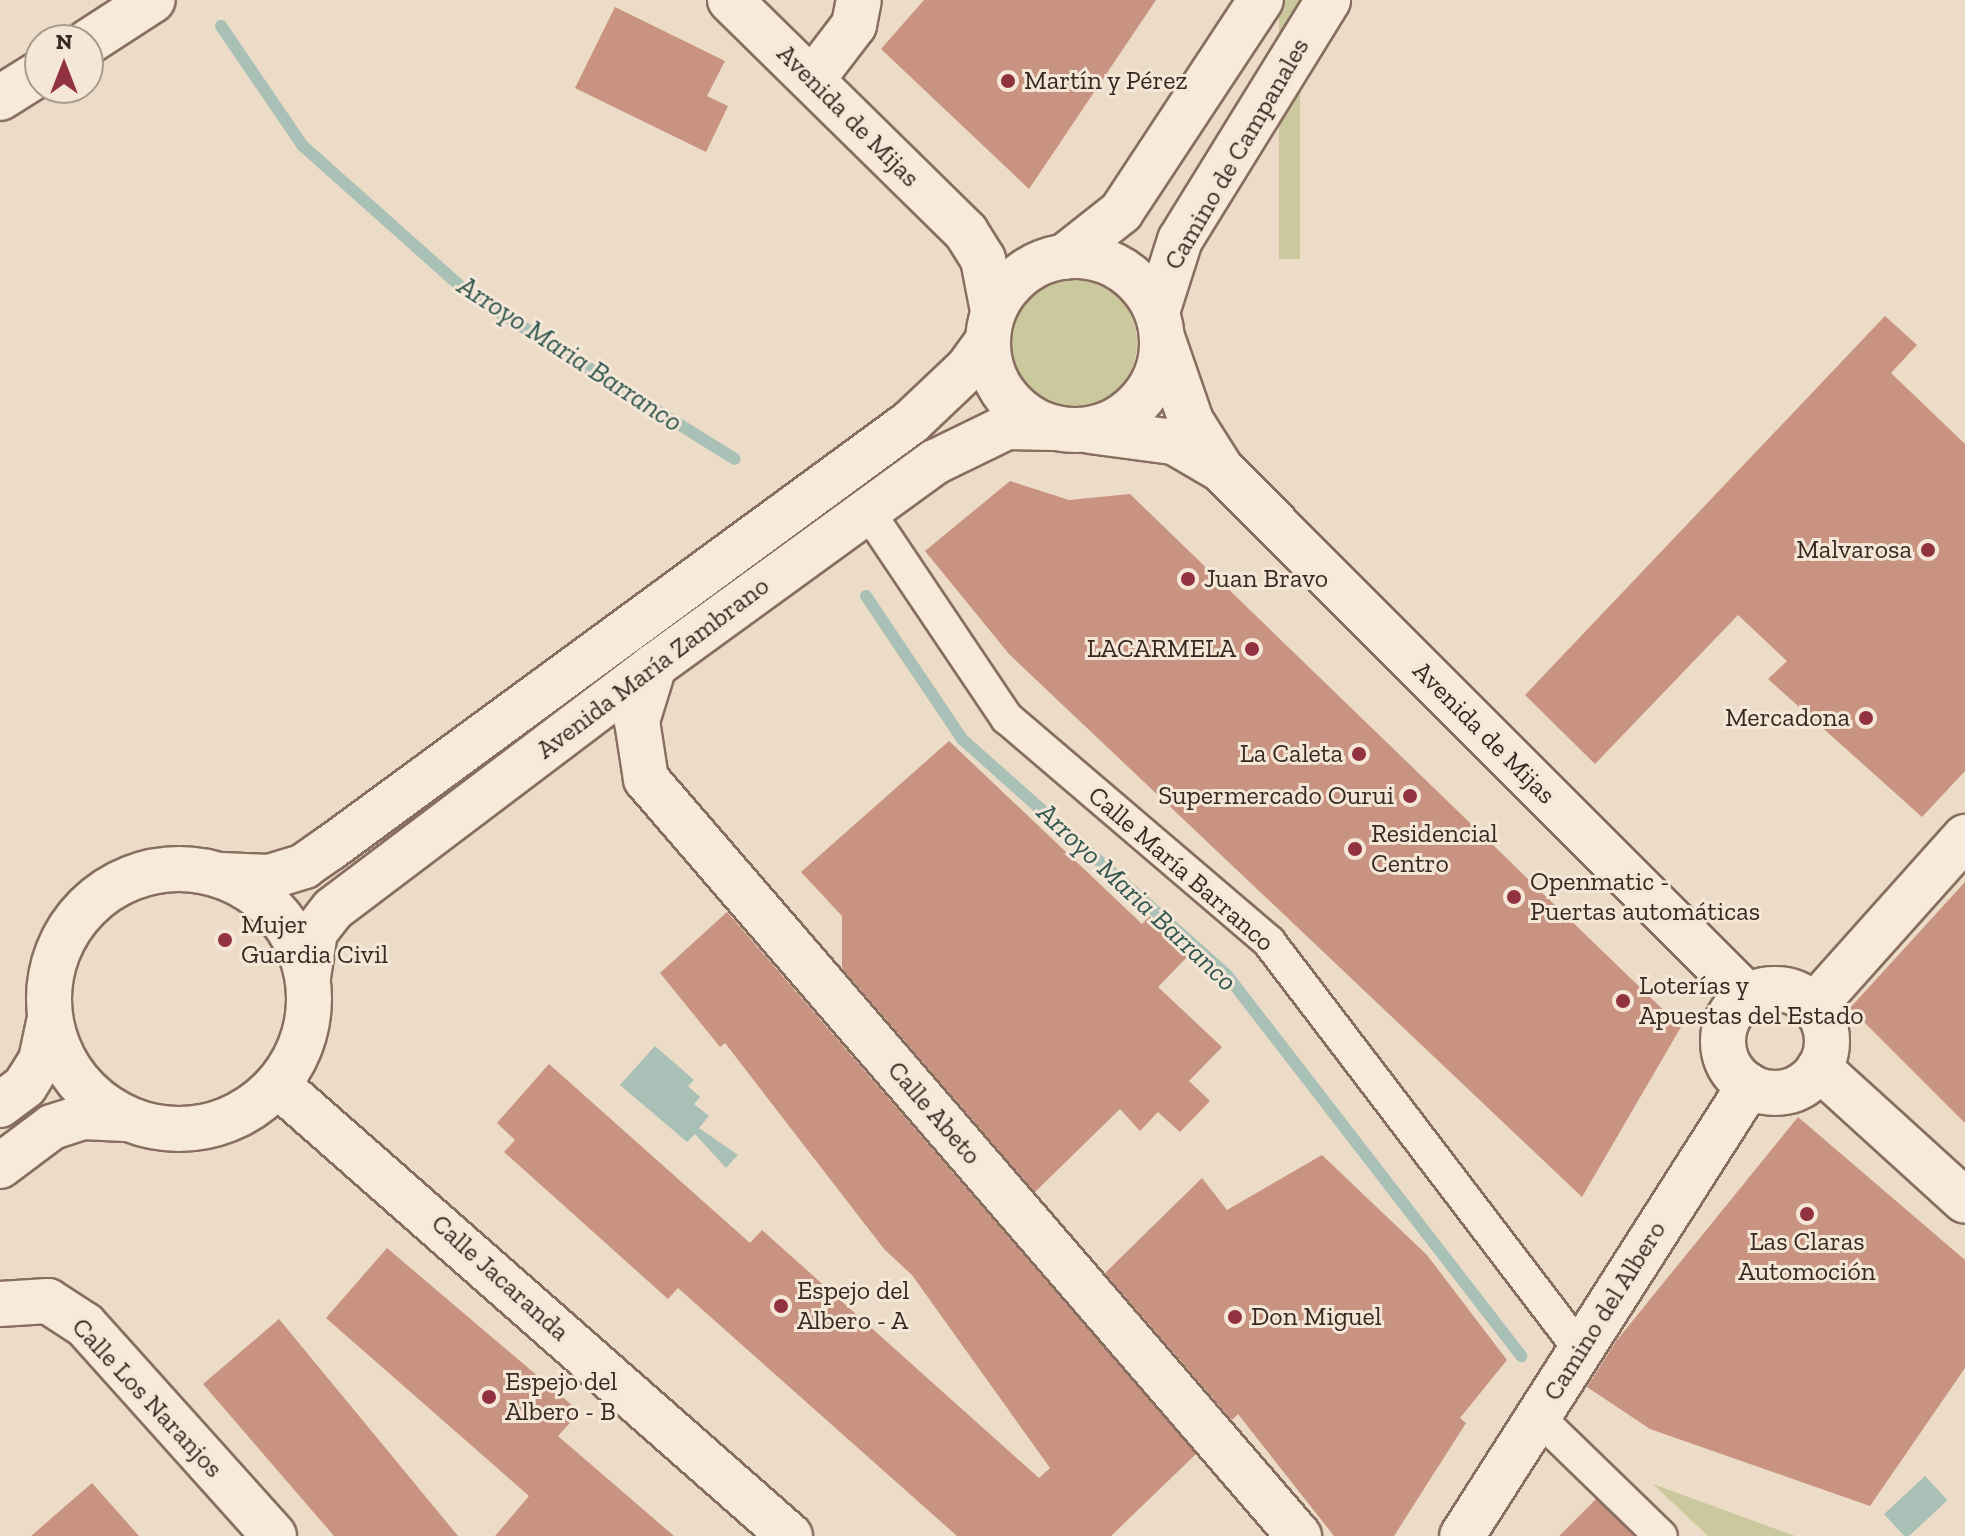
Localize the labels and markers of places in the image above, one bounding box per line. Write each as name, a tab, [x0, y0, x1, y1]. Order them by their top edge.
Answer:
place label: Martín y Pérez	[1024, 65, 1189, 97]
marker: Martín y Pérez	[999, 72, 1017, 90]
place label: Malvarosa	[1796, 534, 1912, 566]
marker: Malvarosa	[1919, 541, 1937, 559]
place label: Juan Bravo	[1204, 563, 1328, 595]
marker: Juan Bravo	[1179, 570, 1197, 588]
place label: LACARMELA	[1087, 633, 1236, 665]
marker: LACARMELA	[1243, 640, 1261, 658]
place label: Mercadona	[1725, 702, 1850, 734]
marker: Mercadona	[1857, 709, 1875, 727]
place label: La Caleta	[1240, 738, 1343, 770]
marker: La Caleta	[1350, 745, 1368, 763]
place label: Supermercado Ourui	[1158, 780, 1394, 812]
marker: Supermercado Ourui	[1401, 787, 1419, 805]
place label: Residencial Centro	[1371, 818, 1498, 880]
marker: Residencial Centro	[1346, 840, 1364, 858]
place label: Openmatic - Puertas automáticas	[1530, 866, 1760, 928]
marker: Openmatic - Puertas automáticas	[1505, 888, 1523, 906]
place label: Mujer Guardia Civil	[241, 909, 388, 970]
marker: Mujer Guardia Civil	[216, 931, 234, 949]
place label: Loterías y Apuestas del Estado	[1639, 970, 1864, 1032]
marker: Loterías y Apuestas del Estado	[1614, 992, 1632, 1010]
marker: Las Claras Automoción	[1798, 1205, 1816, 1223]
place label: Las Claras Automoción	[1738, 1226, 1876, 1288]
place label: Espejo del Albero - A	[797, 1275, 909, 1336]
marker: Espejo del Albero - A	[772, 1297, 790, 1315]
place label: Don Miguel	[1251, 1301, 1382, 1333]
marker: Don Miguel	[1226, 1308, 1244, 1326]
place label: Espejo del Albero - B	[505, 1366, 617, 1428]
marker: Espejo del Albero - B	[480, 1388, 498, 1406]

